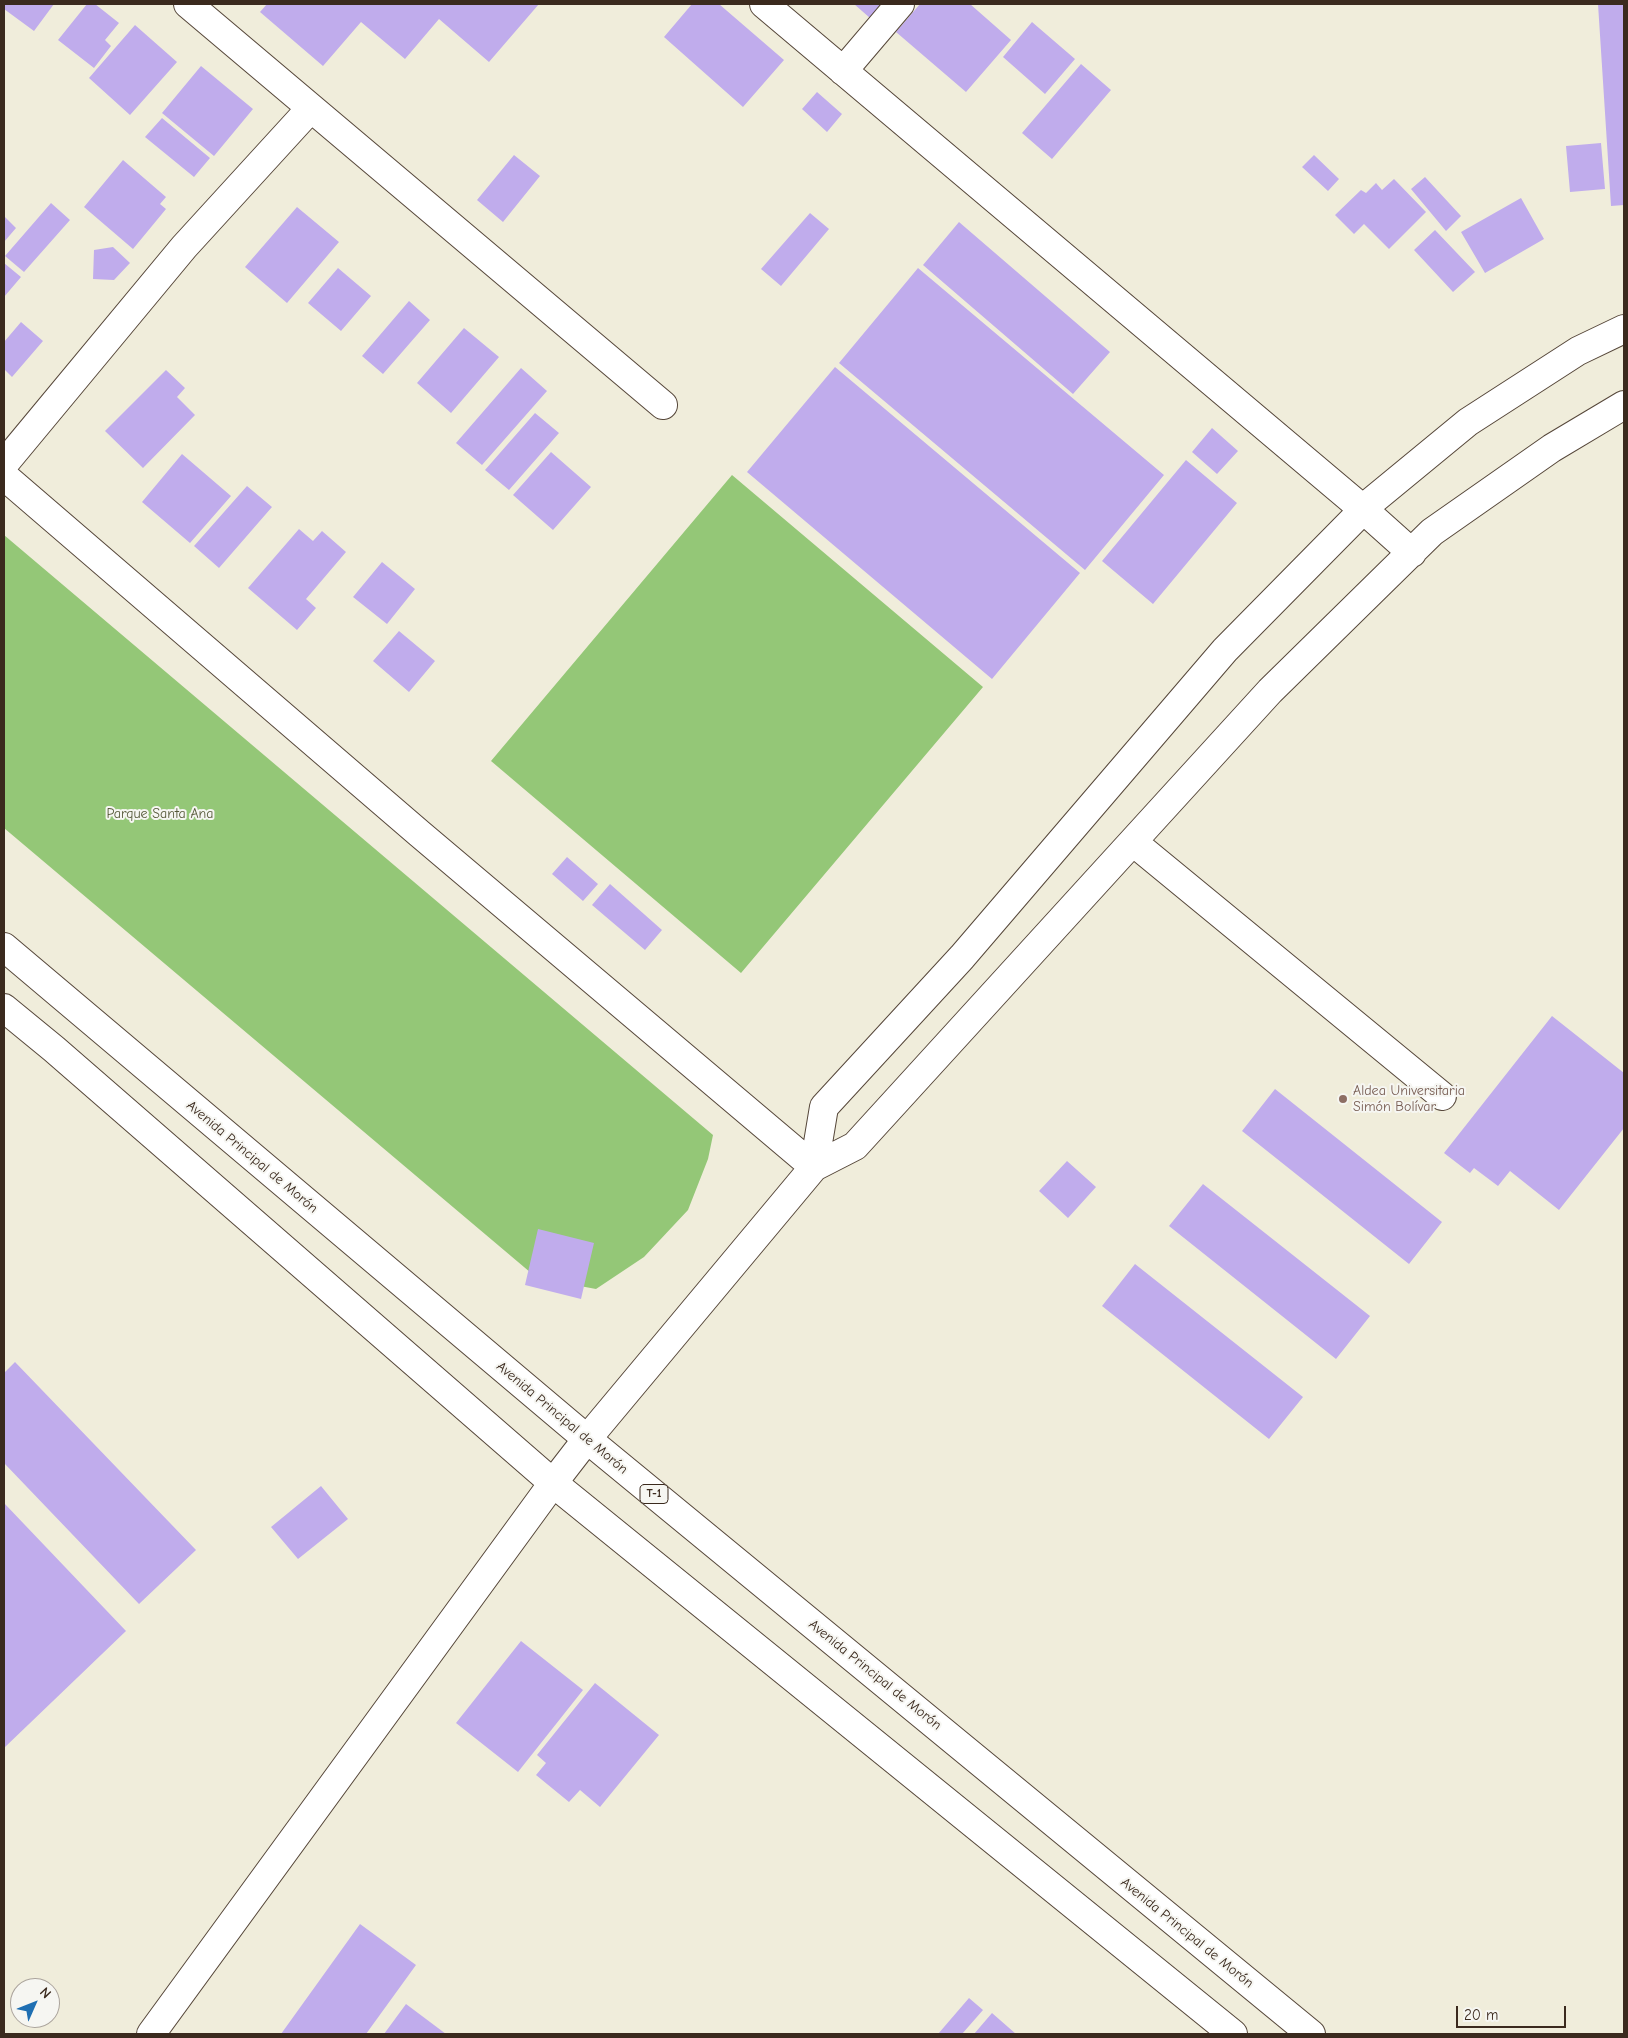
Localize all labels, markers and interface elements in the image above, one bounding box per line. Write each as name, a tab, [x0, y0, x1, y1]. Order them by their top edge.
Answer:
park label: Parque Santa Ana	[106, 806, 214, 822]
place label: Aldea Universitaria Simón Bolívar	[1353, 1083, 1465, 1116]
marker: Aldea Universitaria Simón Bolívar	[1337, 1093, 1349, 1105]
street label: Avenida Principal de Morón	[183, 1097, 321, 1217]
street label: Avenida Principal de Morón	[493, 1358, 631, 1478]
road number: T-1	[640, 1485, 668, 1504]
street label: Avenida Principal de Morón	[805, 1616, 945, 1734]
street label: Avenida Principal de Morón	[1117, 1874, 1257, 1992]
north arrow	[10, 1978, 60, 2028]
text: N	[36, 1984, 55, 2002]
scale bar	[1458, 1996, 1568, 2028]
text: 20 m	[1464, 2006, 1498, 2024]

